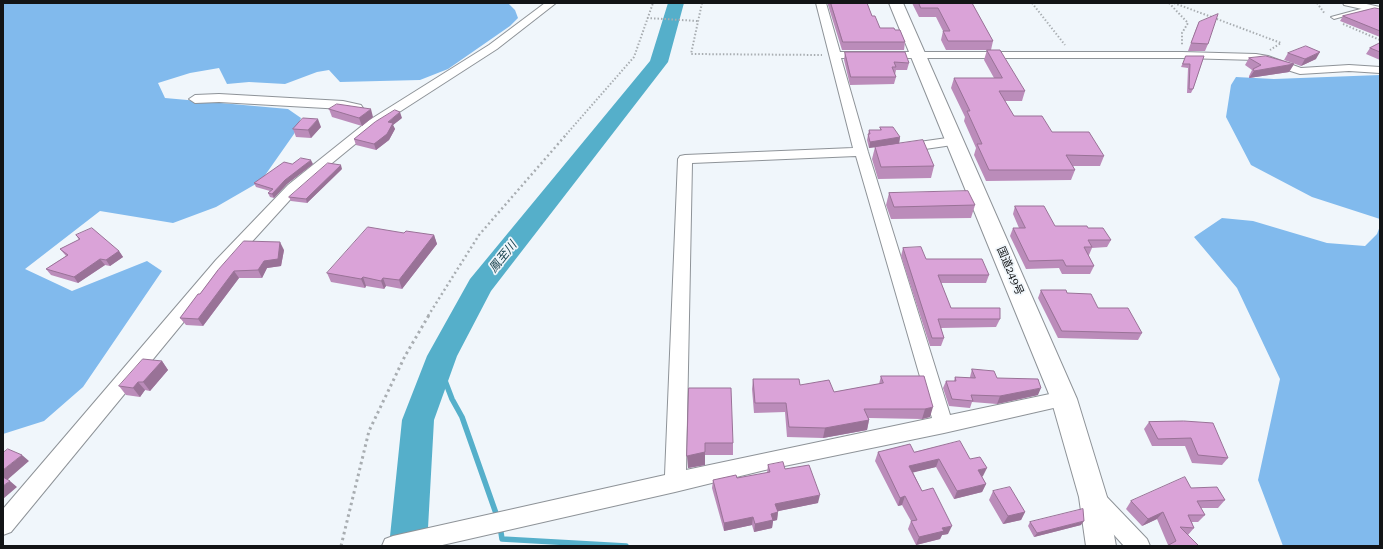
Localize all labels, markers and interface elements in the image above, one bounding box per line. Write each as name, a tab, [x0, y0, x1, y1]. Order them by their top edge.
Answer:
water label: 鳳至川	[486, 238, 520, 276]
street label: 国道249号	[994, 245, 1026, 297]

